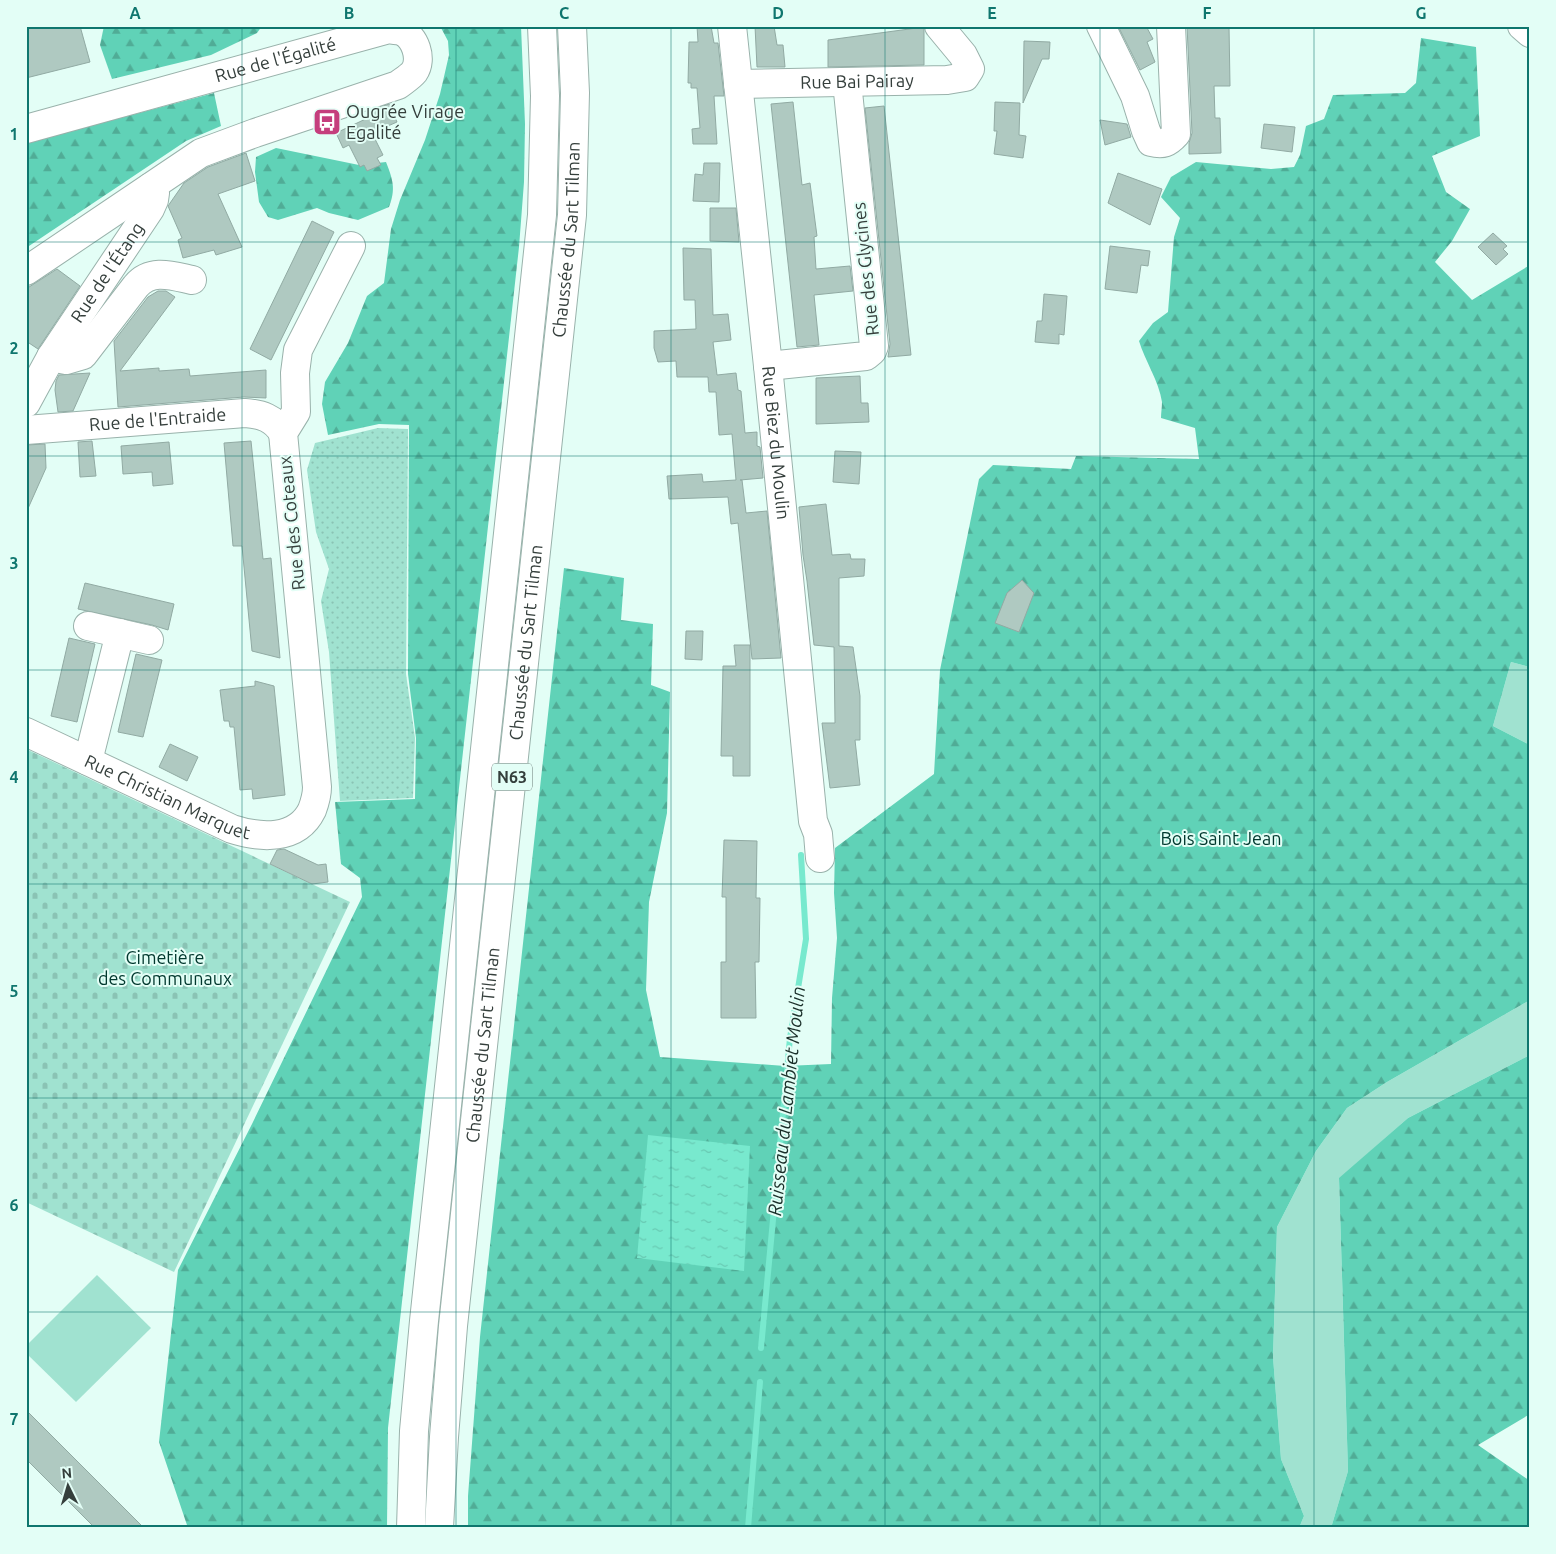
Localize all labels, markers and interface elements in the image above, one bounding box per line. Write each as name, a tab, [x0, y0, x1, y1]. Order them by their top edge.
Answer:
text: A	[129, 4, 141, 22]
text: B	[344, 4, 354, 22]
text: C	[559, 4, 569, 22]
text: D	[772, 4, 784, 22]
text: E	[987, 4, 997, 22]
text: F	[1203, 4, 1212, 22]
text: G	[1415, 4, 1427, 22]
street label: Rue de l'Égalité	[213, 33, 338, 85]
street label: Rue Bai Pairay	[800, 70, 914, 92]
place label: Ougrée Virage Egalité	[346, 101, 464, 142]
bus stop icon: Ougrée Virage Egalité	[312, 107, 342, 137]
text: 1	[9, 125, 19, 143]
street label: Chaussée du Sart Tilman	[548, 141, 583, 339]
street label: Rue des Glycines	[848, 201, 882, 337]
street label: Rue de l'Étang	[66, 218, 147, 326]
text: 2	[9, 339, 19, 357]
street label: Rue Biez du Moulin	[759, 365, 794, 520]
street label: Rue de l'Entraide	[88, 403, 227, 434]
street label: Rue des Coteaux	[274, 455, 308, 591]
street label: Chaussée du Sart Tilman	[505, 543, 546, 741]
text: 3	[9, 554, 19, 572]
street label: Rue Christian Marquet	[82, 750, 252, 842]
road number: N63	[492, 764, 532, 790]
text: 4	[9, 768, 19, 786]
park label: Bois Saint Jean	[1160, 828, 1282, 848]
street label: Chaussée du Sart Tilman	[462, 946, 503, 1144]
park label: Cimetière des Communaux	[98, 947, 232, 988]
text: 5	[9, 982, 19, 1000]
water label: Ruisseau du Lambiet Moulin	[763, 985, 809, 1217]
text: 6	[9, 1196, 19, 1214]
text: 7	[9, 1410, 19, 1428]
north arrow	[42, 1462, 92, 1512]
text: N	[61, 1465, 73, 1481]

